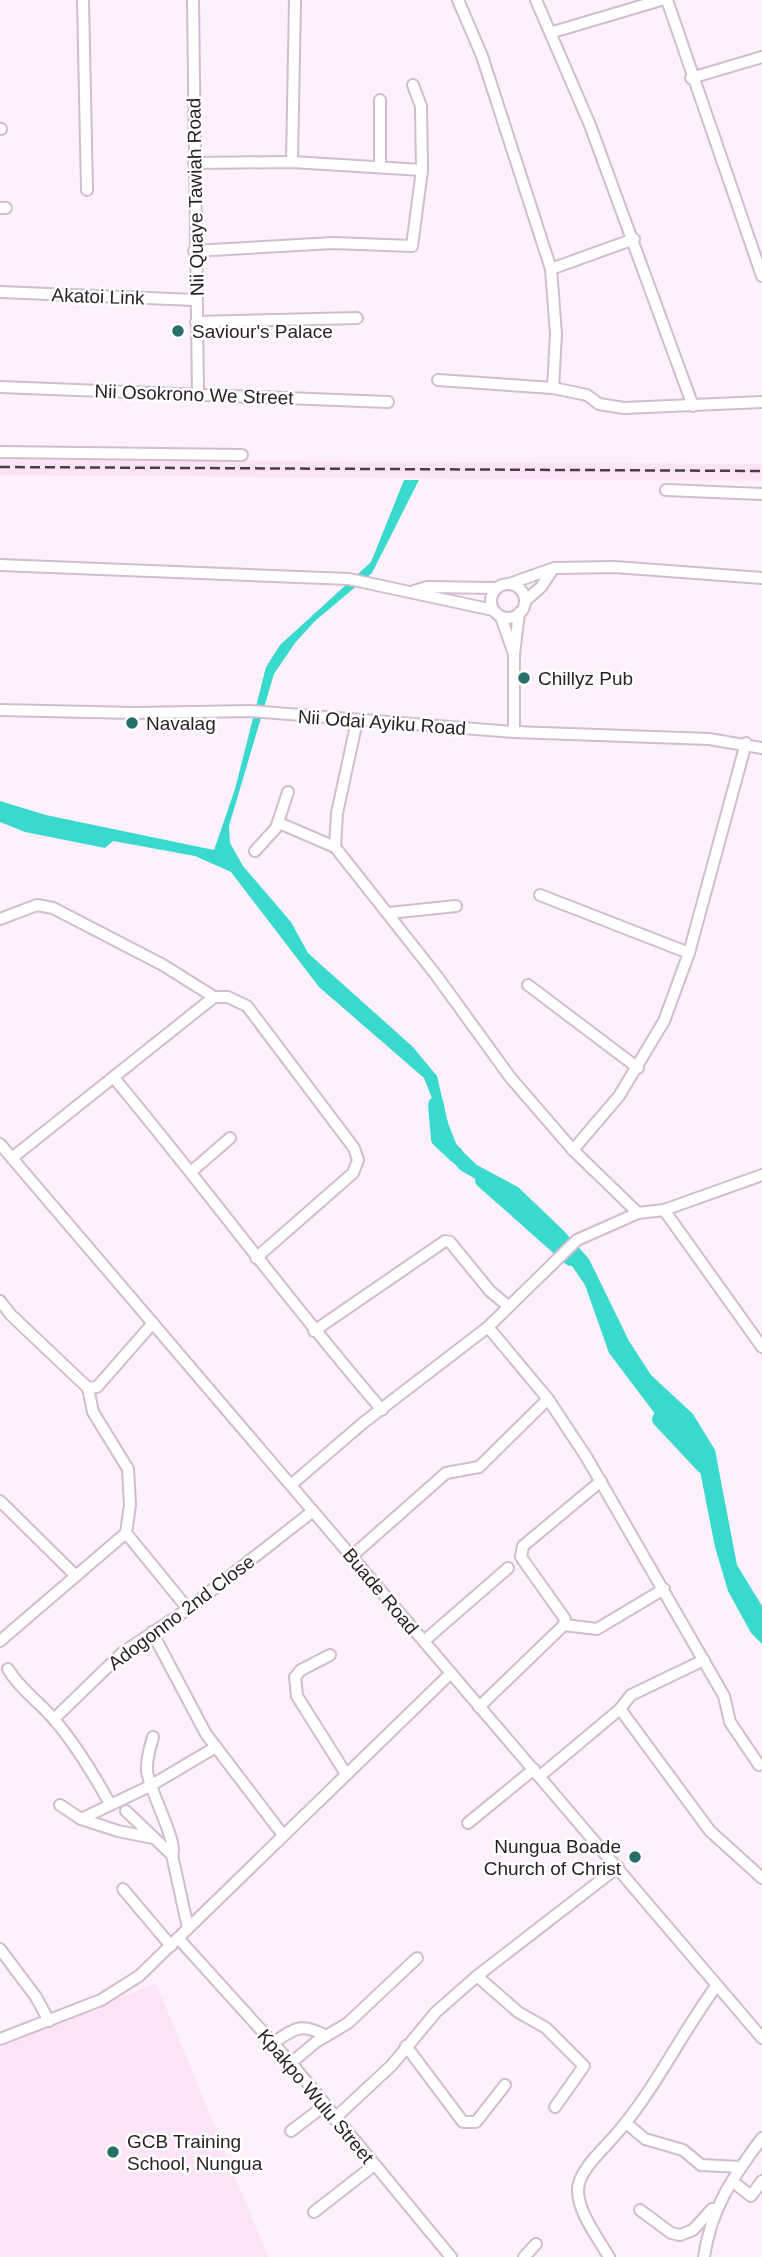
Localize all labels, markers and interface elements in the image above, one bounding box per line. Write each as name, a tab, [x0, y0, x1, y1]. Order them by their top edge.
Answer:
street label: Nii Quaye Tawiah Road	[183, 98, 208, 296]
street label: Akatoi Link	[51, 284, 145, 309]
place label: Saviour's Palace	[192, 321, 333, 342]
marker: Saviour's Palace	[170, 323, 186, 339]
street label: Nii Osokrono We Street	[94, 381, 295, 408]
place label: Chillyz Pub	[538, 668, 633, 689]
marker: Chillyz Pub	[516, 670, 532, 686]
street label: Nii Odai Ayiku Road	[297, 706, 467, 739]
place label: Navalag	[146, 713, 216, 734]
marker: Navalag	[124, 715, 140, 731]
street label: Buade Road	[339, 1544, 423, 1639]
street label: Adogonno 2nd Close	[104, 1551, 258, 1674]
place label: Nungua Boade Church of Christ	[484, 1836, 622, 1879]
marker: Nungua Boade Church of Christ	[627, 1849, 643, 1865]
street label: Kpakpo Wulu Street	[253, 2025, 378, 2168]
place label: GCB Training School, Nungua	[127, 2131, 263, 2174]
marker: GCB Training School, Nungua	[105, 2144, 121, 2160]

